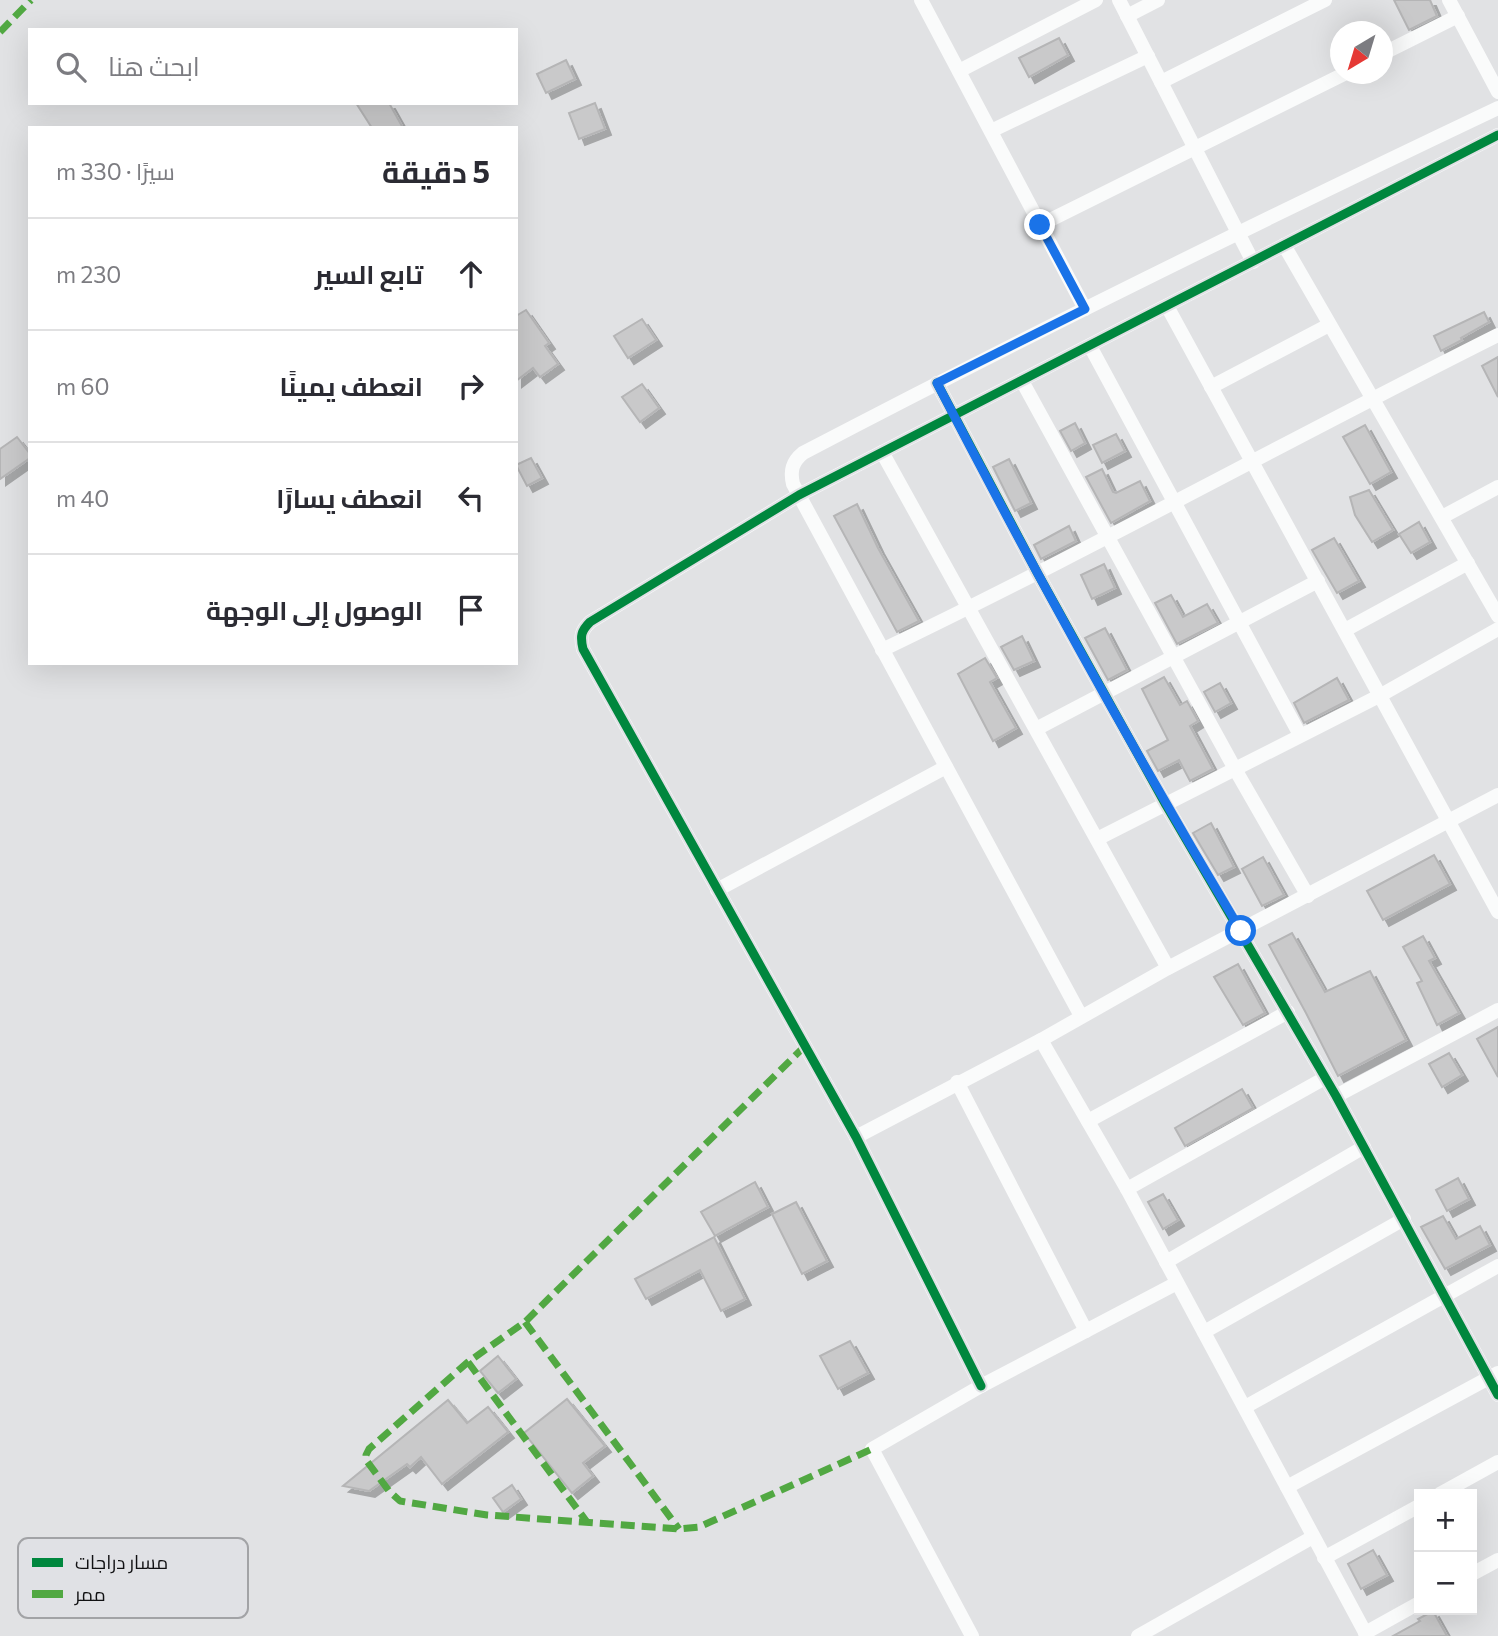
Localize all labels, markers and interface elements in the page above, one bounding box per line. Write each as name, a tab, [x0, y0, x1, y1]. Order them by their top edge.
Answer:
north arrow	[1330, 21, 1393, 84]
search box	[28, 28, 518, 105]
icon: search	[52, 48, 90, 86]
text: ابحث هنا	[108, 50, 200, 81]
text: 5 دقيقة	[382, 152, 490, 189]
text: سيرًا · 330 m	[56, 157, 175, 185]
route end	[1024, 209, 1055, 240]
icon: ahead	[452, 255, 490, 293]
text: تابع السير	[315, 258, 423, 289]
text: 230 m	[56, 260, 121, 288]
icon: right	[452, 367, 490, 405]
text: انعطف يمينًا	[279, 370, 423, 401]
text: 60 m	[56, 372, 109, 400]
icon: left	[452, 479, 490, 517]
text: انعطف يسارًا	[276, 482, 423, 513]
text: 40 m	[56, 484, 109, 512]
icon: arrive	[452, 591, 490, 629]
text: الوصول إلى الوجهة	[206, 594, 423, 625]
route start	[1225, 915, 1256, 946]
map controls	[1414, 1489, 1477, 1615]
button: +	[1414, 1489, 1477, 1552]
legend	[18, 1538, 248, 1618]
text: مسار دراجات	[75, 1550, 168, 1574]
button: −	[1414, 1552, 1477, 1615]
text: ممر	[74, 1582, 106, 1606]

